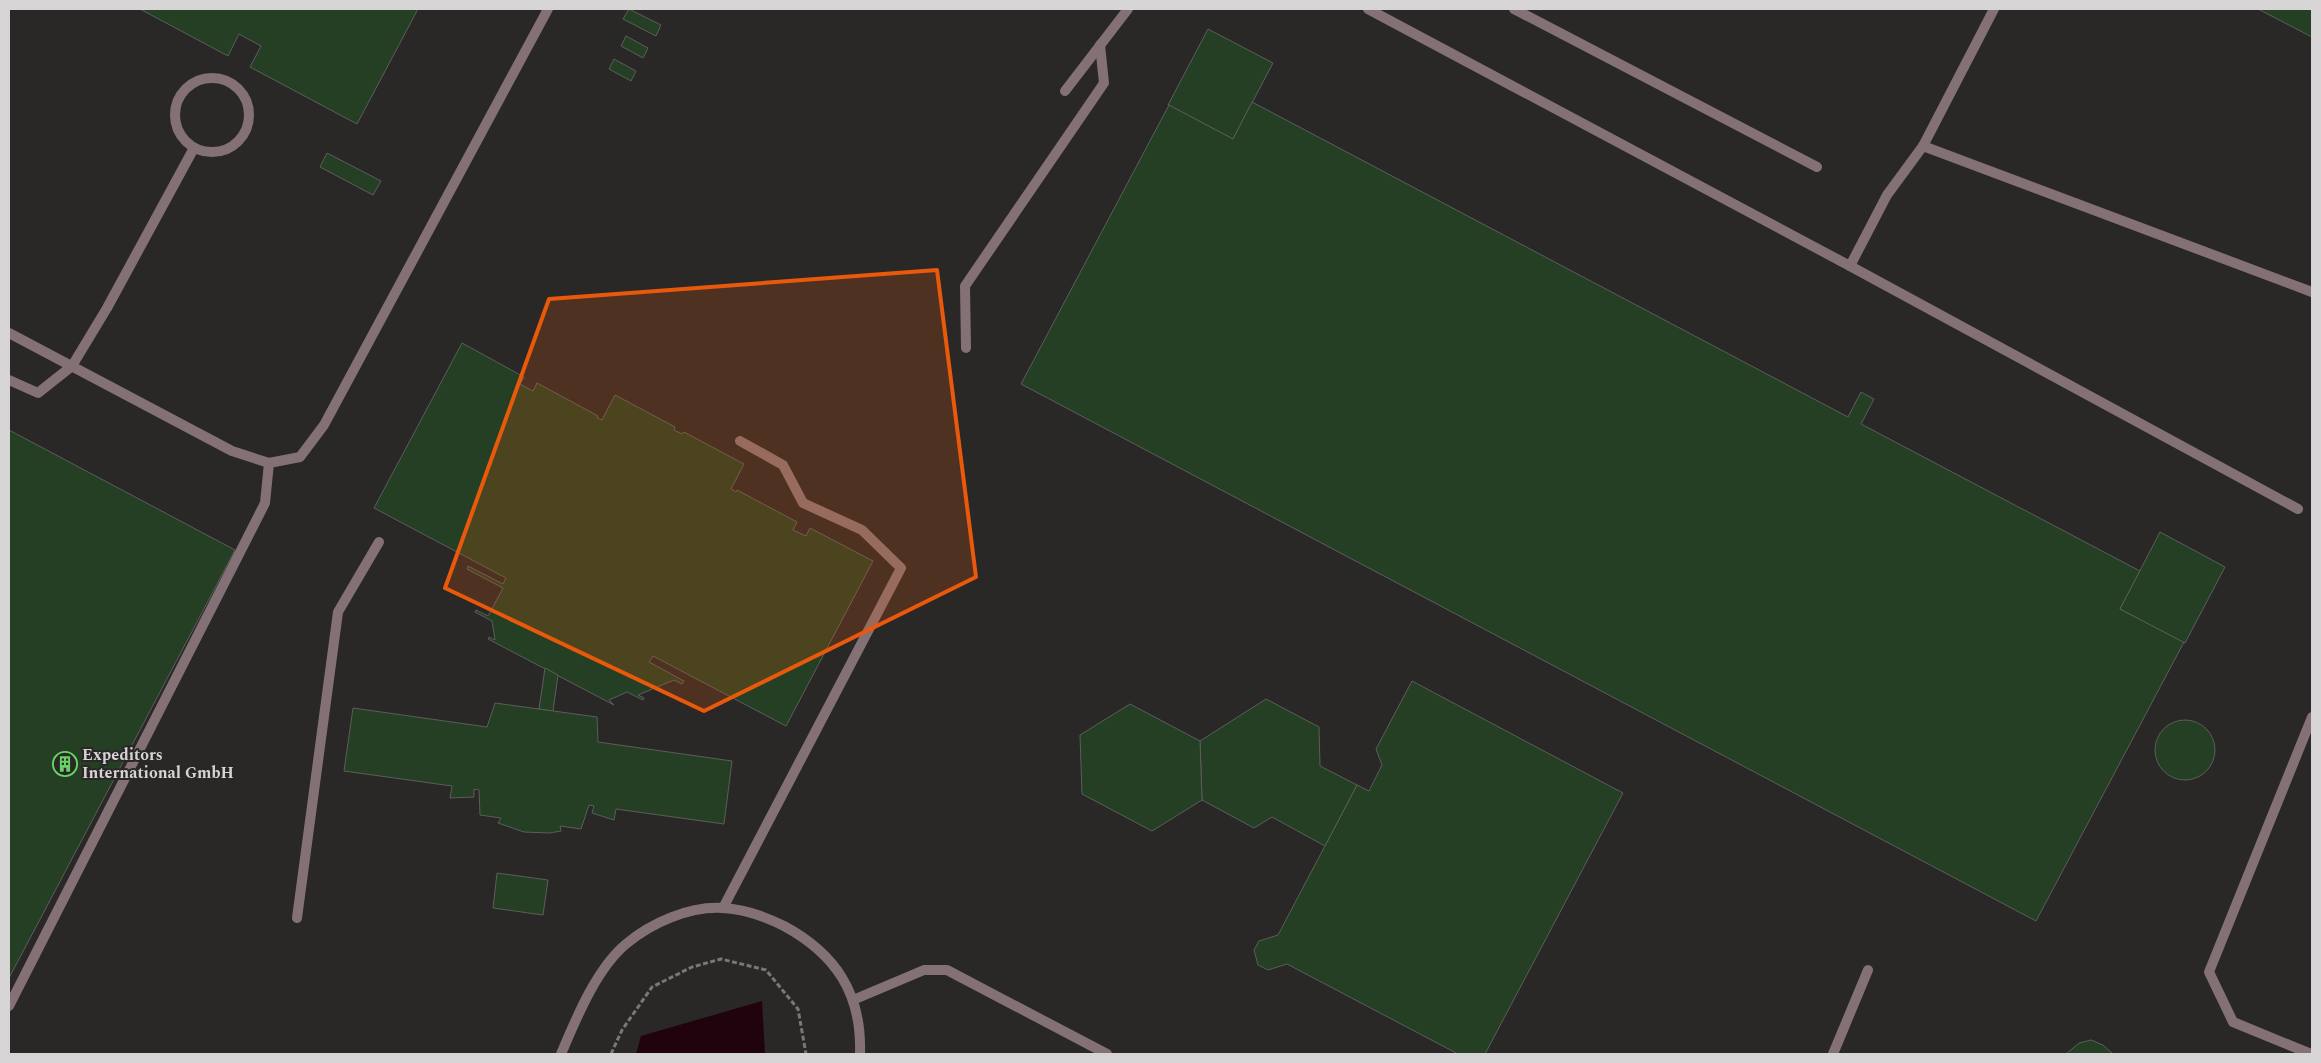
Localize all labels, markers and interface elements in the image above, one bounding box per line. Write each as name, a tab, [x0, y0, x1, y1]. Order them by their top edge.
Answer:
place label: Expeditors International GmbH	[82, 743, 234, 785]
building icon: Expeditors International GmbH	[52, 751, 78, 777]

